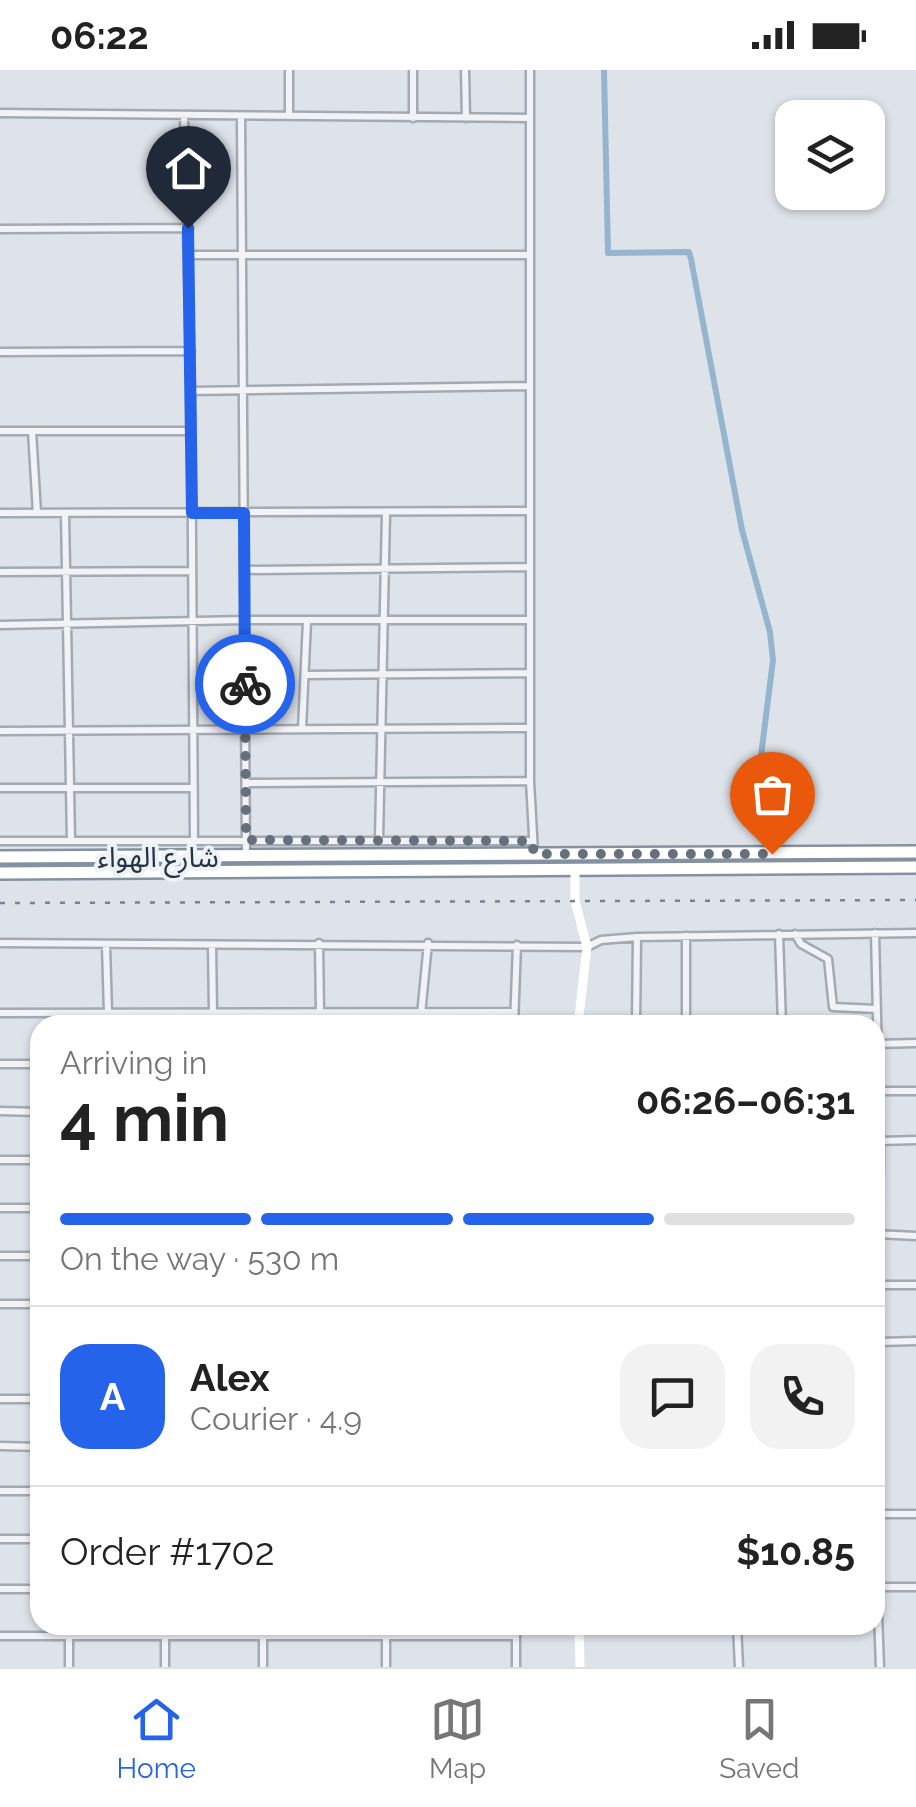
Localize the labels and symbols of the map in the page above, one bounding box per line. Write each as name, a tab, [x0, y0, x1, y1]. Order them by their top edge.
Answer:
pin	[146, 126, 231, 229]
courier	[195, 634, 295, 734]
pin	[730, 752, 815, 855]
street label: شارع الهواء	[97, 841, 219, 878]

